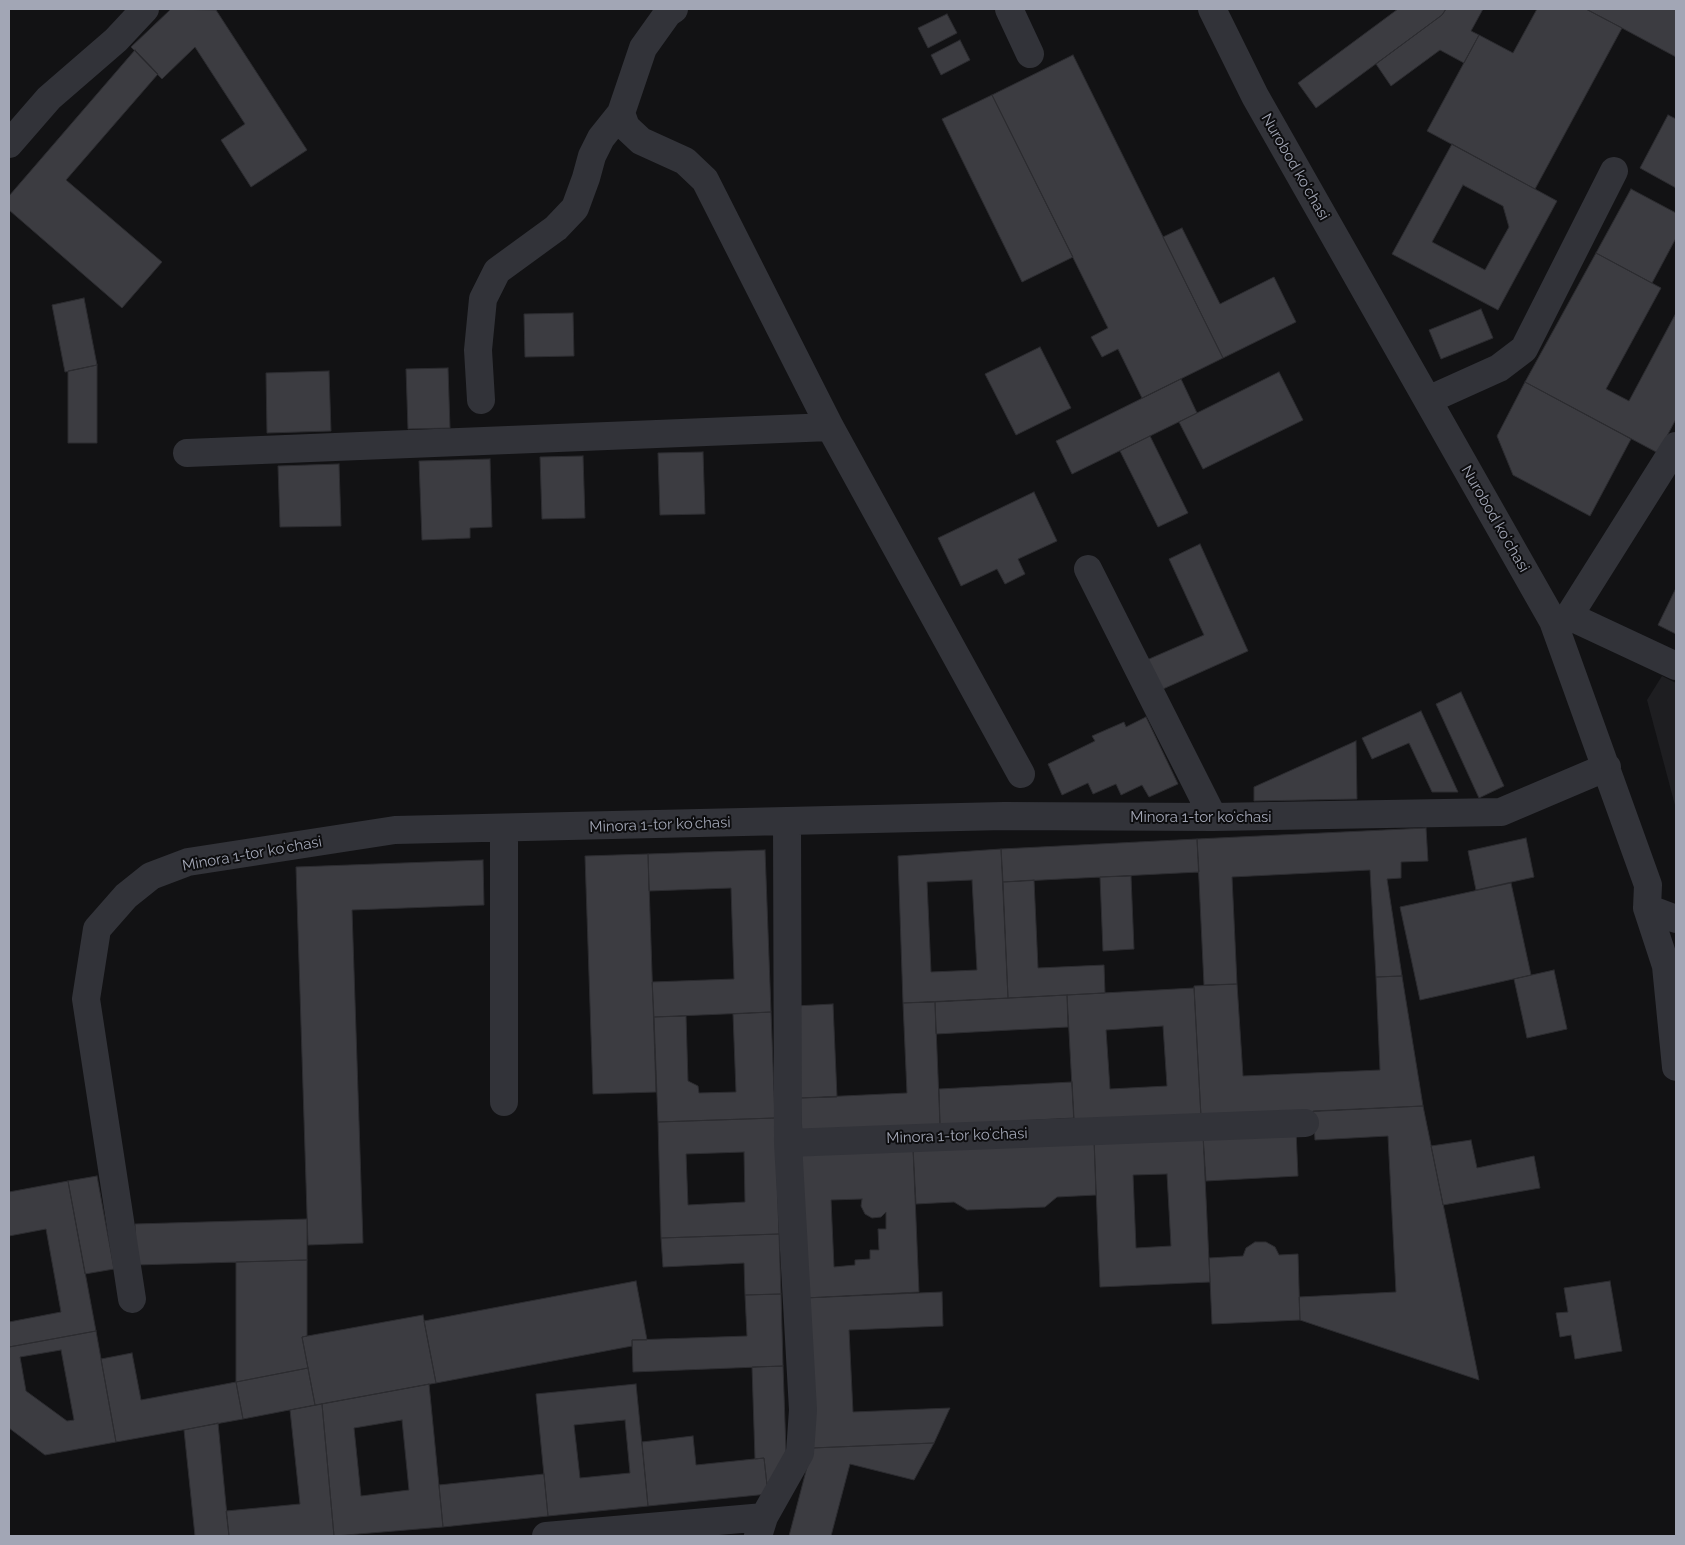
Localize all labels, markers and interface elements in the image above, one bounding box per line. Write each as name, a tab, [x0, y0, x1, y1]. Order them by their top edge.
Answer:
street label: Nurobod koʻchasi	[1257, 110, 1333, 224]
street label: Nurobod koʻchasi	[1457, 462, 1533, 576]
street label: Minora 1-tor koʻchasi	[1130, 808, 1272, 826]
street label: Minora 1-tor koʻchasi	[589, 814, 731, 836]
street label: Minora 1-tor koʻchasi	[181, 833, 323, 875]
street label: Minora 1-tor koʻchasi	[886, 1125, 1028, 1147]

